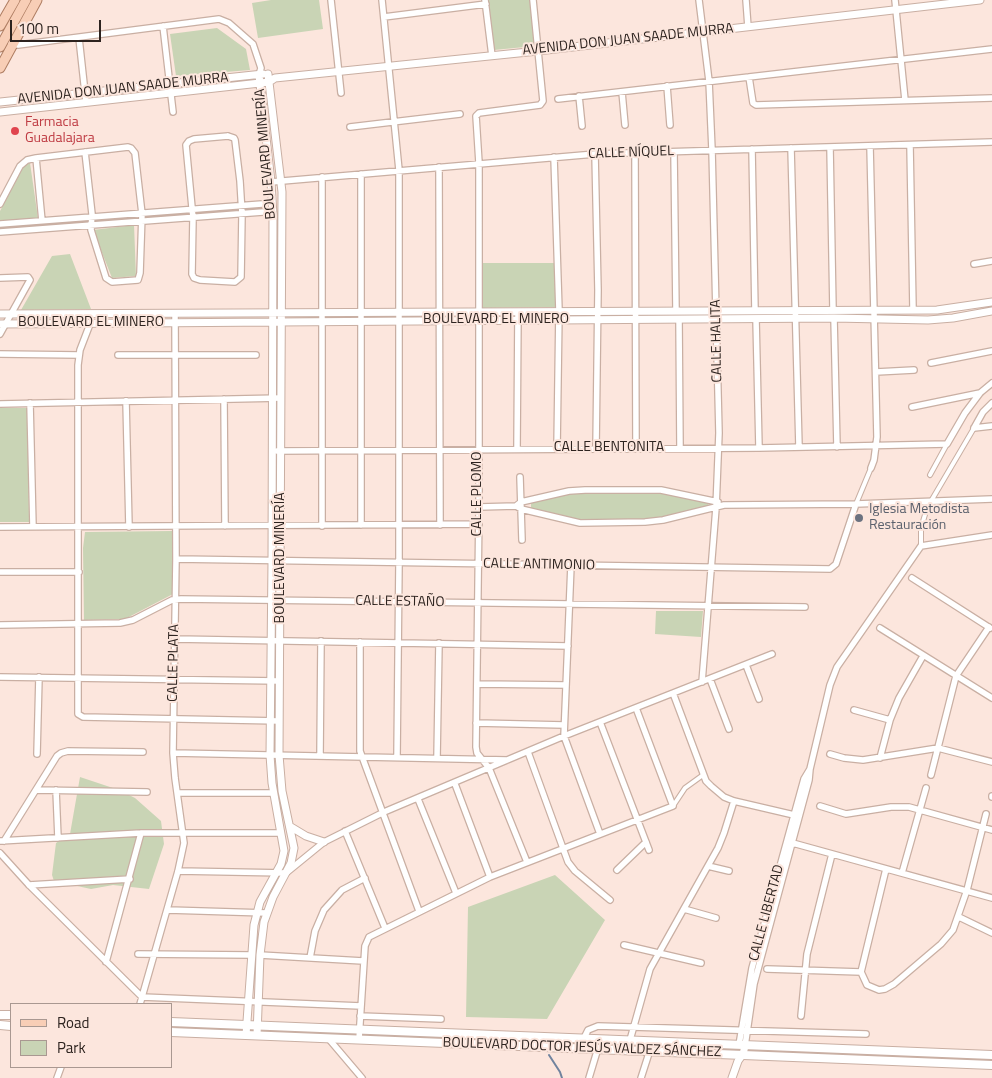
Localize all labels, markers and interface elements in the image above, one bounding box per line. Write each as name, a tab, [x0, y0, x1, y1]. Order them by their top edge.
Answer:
scale bar	[12, 10, 104, 42]
text: 100 m	[18, 17, 59, 40]
street label: AVENIDA DON JUAN SAADE MURRA	[522, 21, 734, 59]
street label: AVENIDA DON JUAN SAADE MURRA	[17, 70, 229, 108]
street label: BOULEVARD MINERÍA	[252, 88, 280, 220]
place label: Farmacia Guadalajara	[25, 115, 95, 148]
marker: Farmacia Guadalajara	[9, 125, 21, 137]
street label: CALLE NÍQUEL	[588, 143, 674, 163]
street label: CALLE HALITA	[708, 299, 726, 383]
street label: BOULEVARD EL MINERO	[423, 312, 569, 328]
street label: BOULEVARD EL MINERO	[18, 315, 164, 331]
street label: CALLE BENTONITA	[554, 440, 664, 456]
street label: CALLE PLOMO	[470, 451, 486, 537]
street label: BOULEVARD MINERÍA	[273, 493, 289, 623]
place label: Iglesia Metodista Restauración	[869, 502, 969, 534]
marker: Iglesia Metodista Restauración	[853, 512, 865, 524]
street label: CALLE ANTIMONIO	[483, 556, 595, 574]
street label: CALLE ESTAÑO	[355, 593, 445, 611]
street label: CALLE PLATA	[165, 624, 183, 702]
street label: CALLE LIBERTAD	[746, 863, 788, 963]
legend	[10, 1003, 172, 1068]
text: Road	[57, 1011, 89, 1034]
street label: BOULEVARD DOCTOR JESÚS VALDEZ SÁNCHEZ	[442, 1035, 722, 1061]
text: Park	[57, 1036, 86, 1059]

